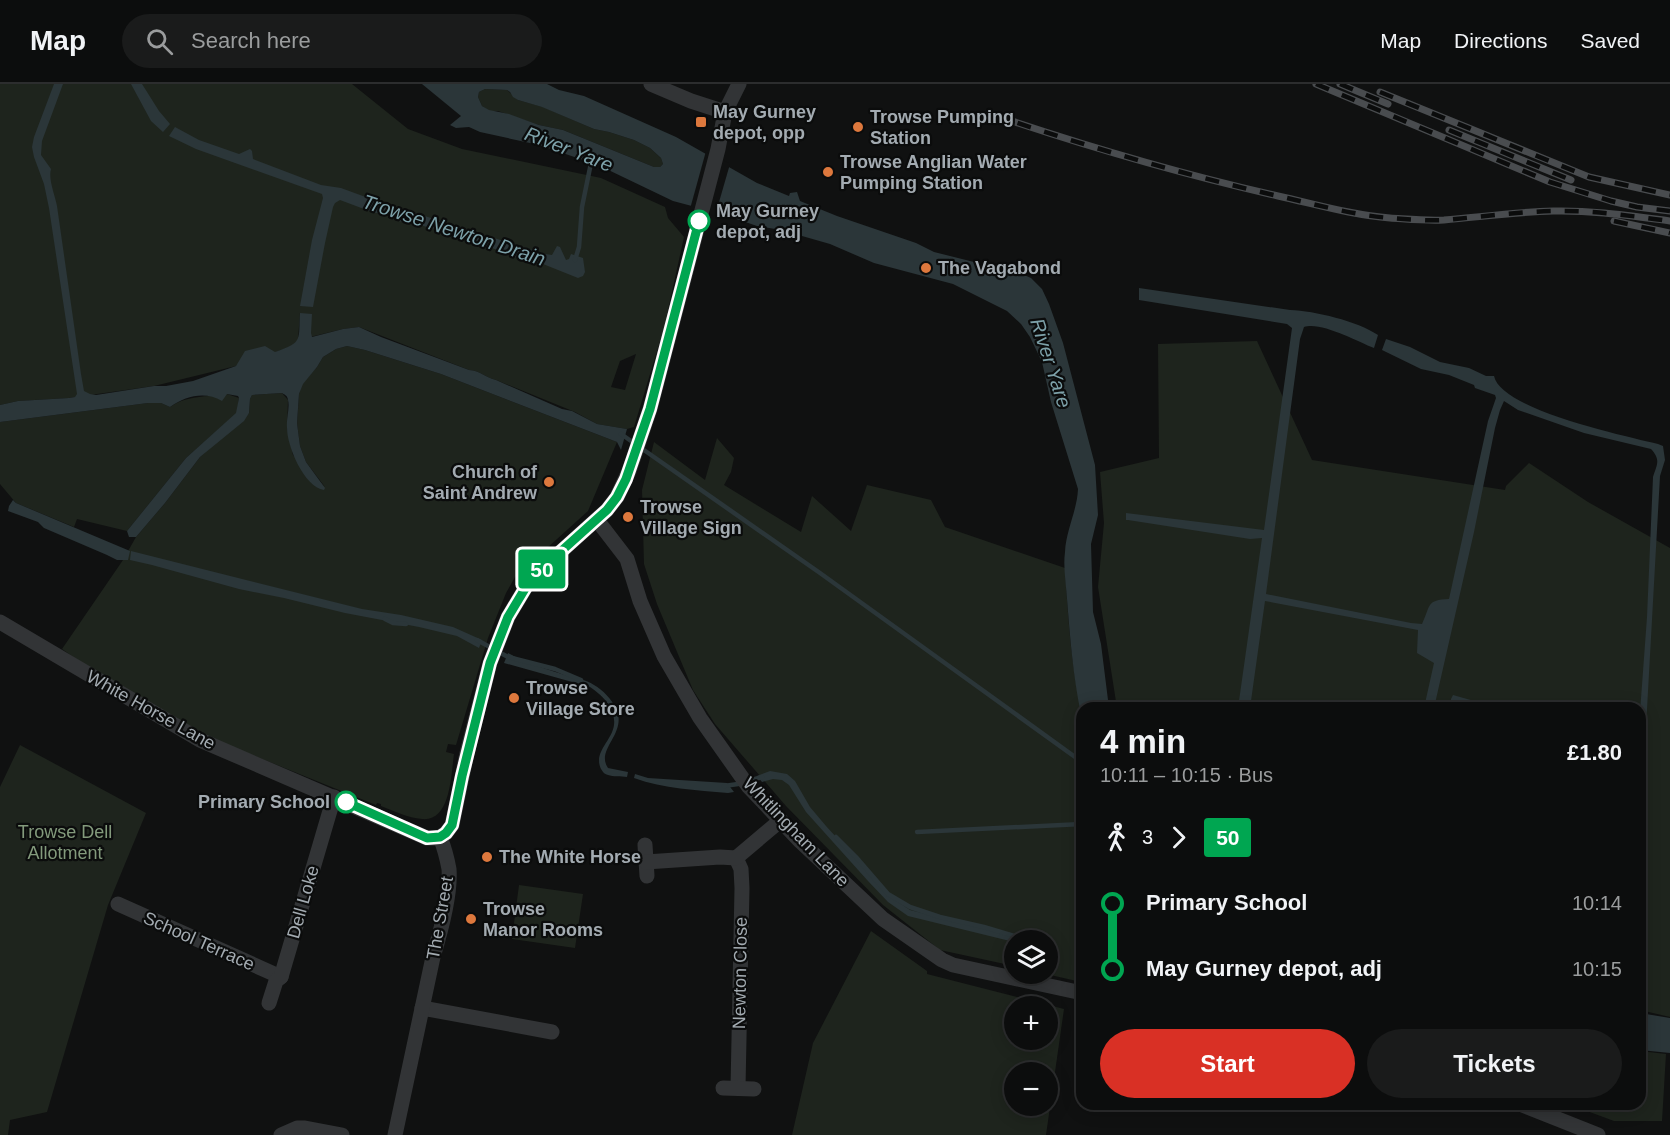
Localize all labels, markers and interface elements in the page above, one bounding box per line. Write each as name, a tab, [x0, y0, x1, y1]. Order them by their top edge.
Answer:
search box	[122, 14, 542, 68]
text: Map	[30, 25, 86, 56]
icon: search	[143, 25, 176, 58]
text: Search here	[191, 28, 311, 53]
text: Map	[1380, 29, 1421, 52]
text: Directions	[1454, 29, 1547, 52]
text: Saved	[1580, 29, 1640, 52]
place label: May Gurney depot, opp	[713, 102, 816, 143]
place label: Trowse Pumping Station	[870, 107, 1014, 148]
marker: May Gurney depot, opp	[694, 115, 708, 129]
marker: Trowse Pumping Station	[851, 120, 865, 134]
water label: River Yare	[522, 122, 616, 176]
place label: Trowse Anglian Water Pumping Station	[840, 152, 1027, 193]
marker: Trowse Anglian Water Pumping Station	[821, 165, 835, 179]
water label: Trowse Newton Drain	[360, 190, 548, 270]
place label: May Gurney depot, adj	[716, 201, 819, 242]
marker: May Gurney depot, adj	[688, 210, 710, 232]
place label: The Vagabond	[938, 258, 1061, 278]
marker: The Vagabond	[919, 261, 933, 275]
water label: River Yare	[1026, 316, 1076, 410]
place label: Church of Saint Andrew	[423, 462, 538, 503]
marker: Church of Saint Andrew	[542, 475, 556, 489]
place label: Trowse Village Sign	[640, 497, 742, 538]
marker: Trowse Village Sign	[621, 510, 635, 524]
line badge: 50	[515, 550, 569, 588]
text: 50	[530, 558, 554, 581]
street label: White Horse Lane	[83, 666, 219, 754]
place label: Trowse Village Store	[526, 678, 635, 719]
marker: Trowse Village Store	[507, 691, 521, 705]
text: 4 min	[1100, 723, 1186, 760]
text: £1.80	[1567, 740, 1622, 765]
text: 10:11 – 10:15 · Bus	[1100, 764, 1273, 786]
street label: Whitlingham Lane	[739, 773, 853, 891]
marker: Primary School	[335, 791, 357, 813]
place label: Primary School	[198, 792, 330, 812]
icon: walk	[1100, 821, 1133, 854]
icon: forward	[1162, 821, 1195, 854]
park label: Trowse Dell Allotment	[18, 822, 112, 863]
text: 3	[1142, 826, 1153, 848]
text: 50	[1216, 826, 1239, 849]
place label: The White Horse	[499, 847, 641, 867]
marker: The White Horse	[480, 850, 494, 864]
street label: Dell Loke	[283, 863, 323, 941]
street label: The Street	[423, 875, 457, 961]
text: Primary School	[1146, 890, 1307, 915]
text: 10:14	[1572, 892, 1622, 914]
place label: Trowse Manor Rooms	[483, 899, 603, 940]
street label: School Terrace	[140, 908, 258, 974]
marker: Trowse Manor Rooms	[464, 912, 478, 926]
street label: Newton Close	[729, 917, 751, 1029]
map controls	[1004, 930, 1058, 1116]
button: layers	[1004, 930, 1058, 984]
text: May Gurney depot, adj	[1146, 956, 1382, 981]
text: 10:15	[1572, 958, 1622, 980]
button: +	[1004, 996, 1058, 1050]
button: Start	[1100, 1029, 1355, 1098]
button: Tickets	[1367, 1029, 1622, 1098]
button: −	[1004, 1062, 1058, 1116]

